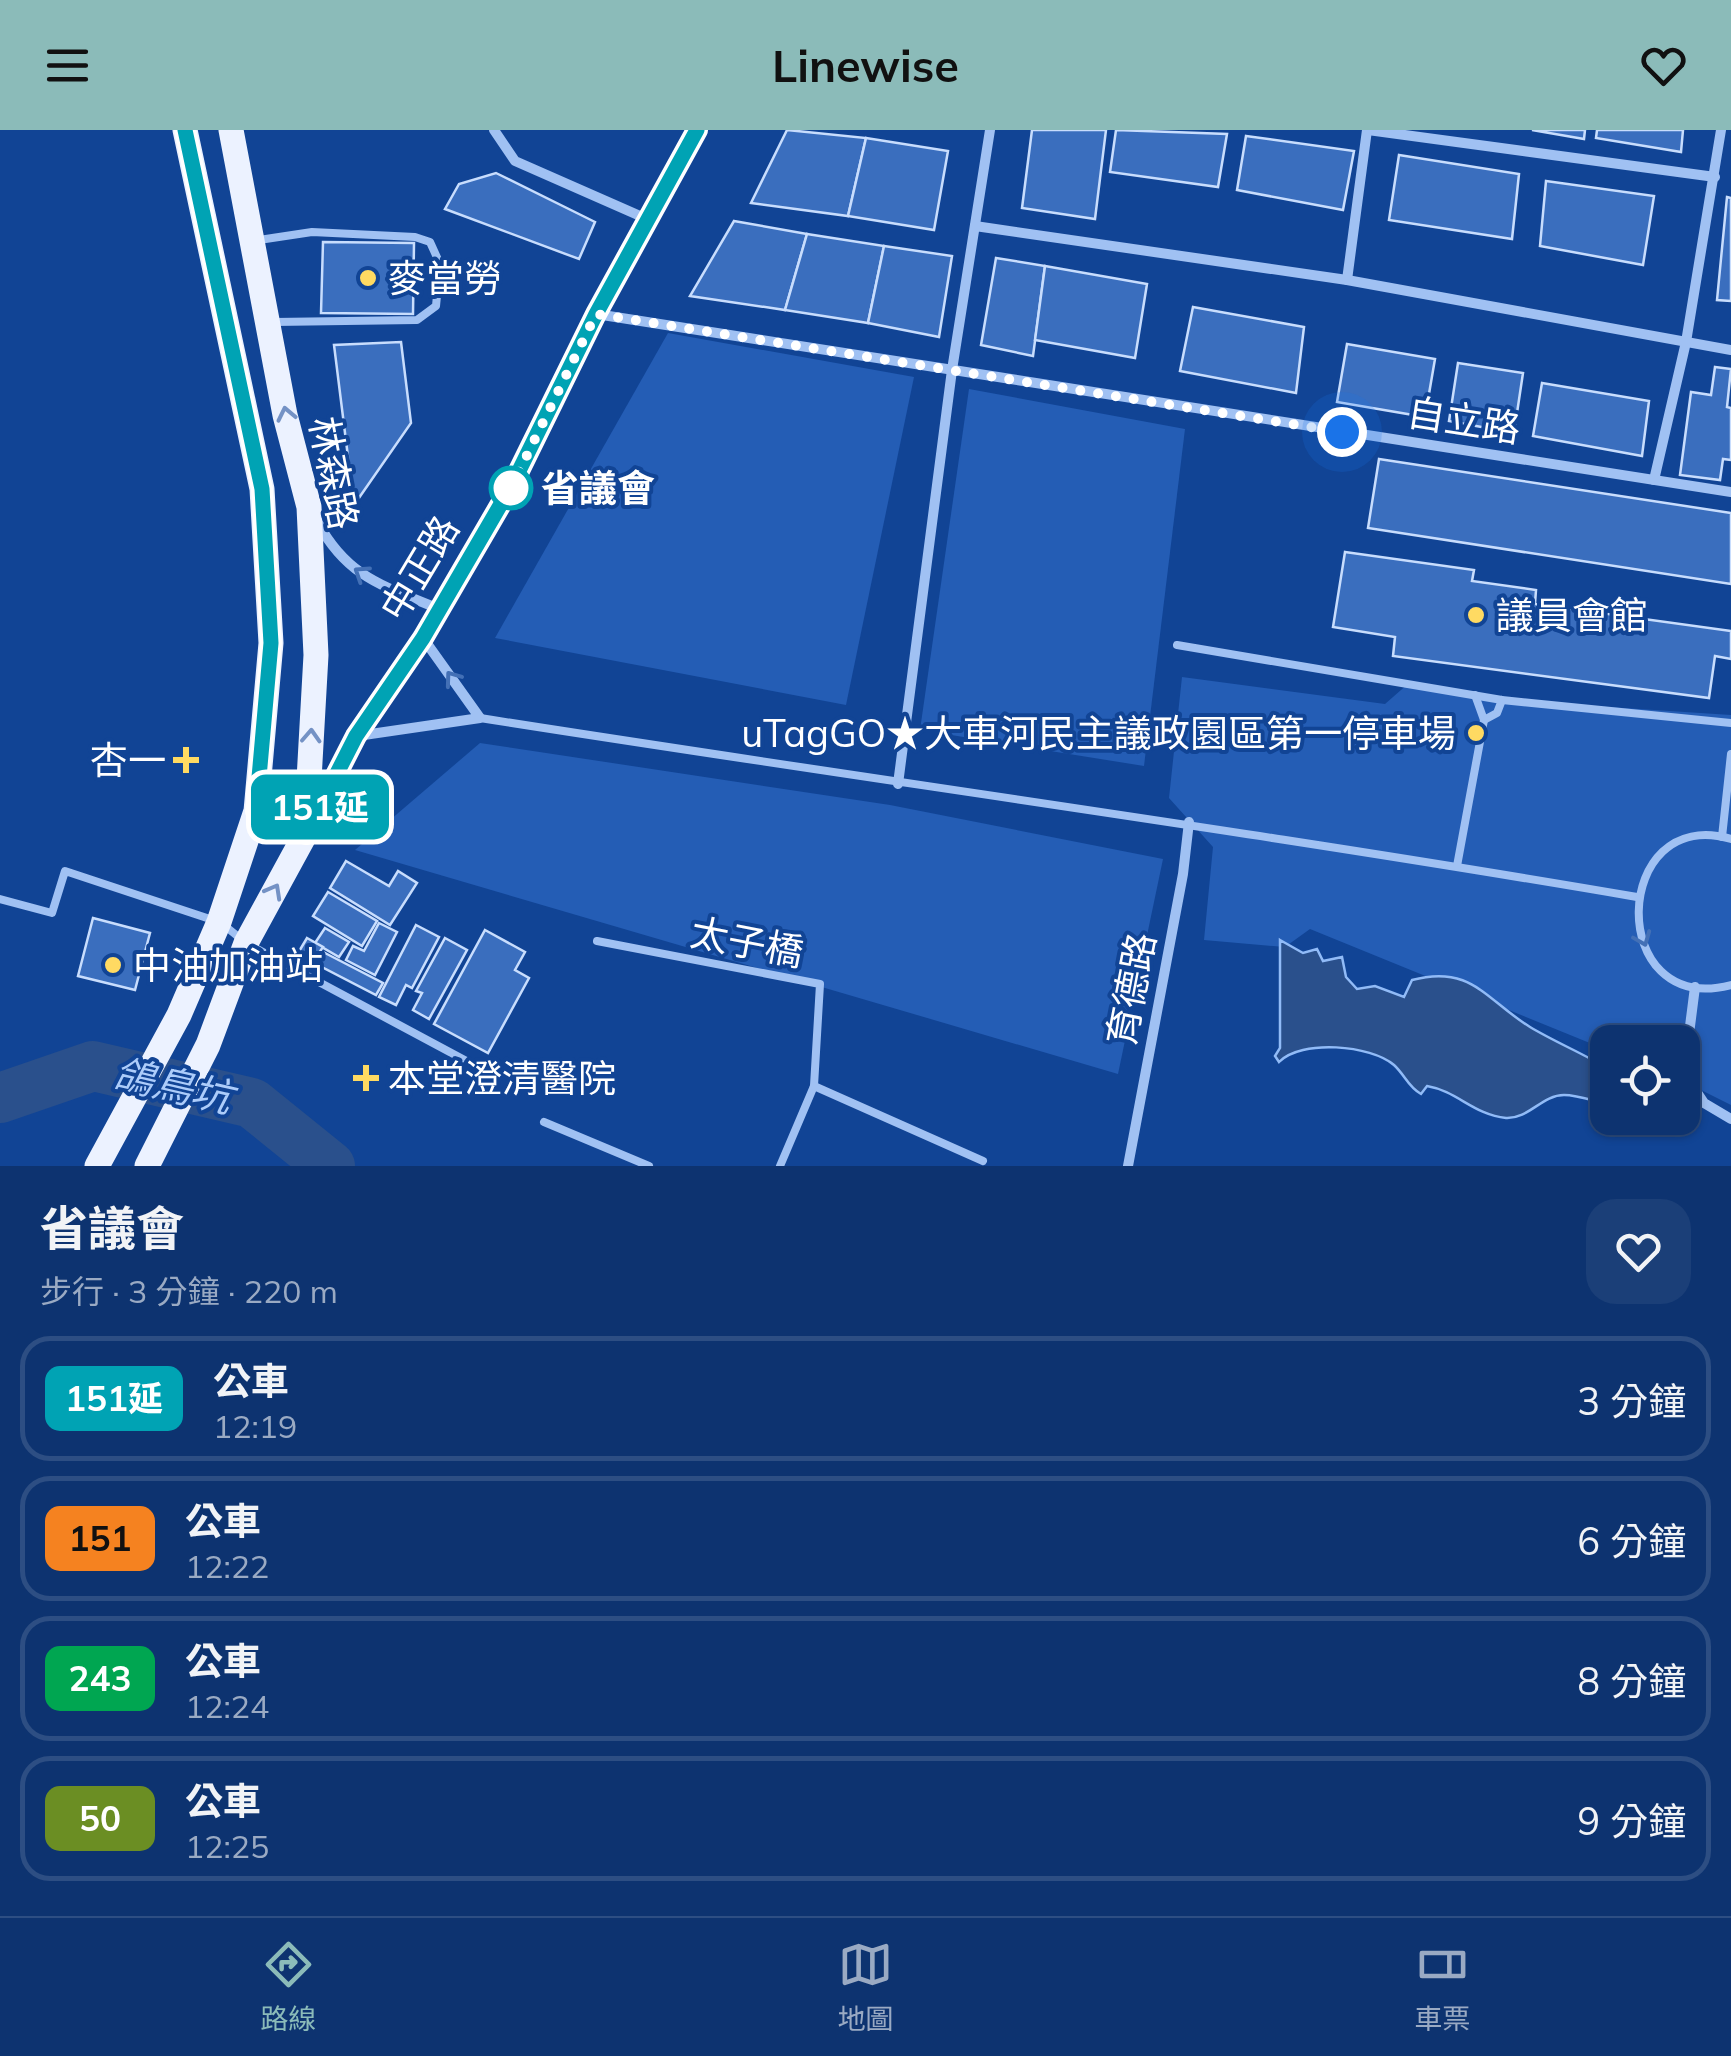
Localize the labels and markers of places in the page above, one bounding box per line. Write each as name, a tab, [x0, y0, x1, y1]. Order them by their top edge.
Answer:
place label: 麥當勞	[388, 254, 502, 302]
marker: 麥當勞	[357, 267, 379, 289]
place label: 省議會	[541, 464, 655, 512]
marker: 省議會	[490, 467, 532, 509]
place label: 議員會館	[1496, 591, 1648, 639]
marker: 議員會館	[1465, 604, 1487, 626]
place label: uTagGO★大車河民主議政園區第一停車場	[741, 709, 1456, 757]
marker: uTagGO★大車河民主議政園區第一停車場	[1465, 722, 1487, 744]
place label: 杏一	[90, 736, 166, 784]
marker: 杏一	[175, 749, 197, 771]
place label: 中油加油站	[133, 941, 323, 989]
marker: 中油加油站	[102, 954, 124, 976]
place label: 本堂澄清醫院	[388, 1054, 616, 1102]
marker: 本堂澄清醫院	[353, 1065, 379, 1091]

